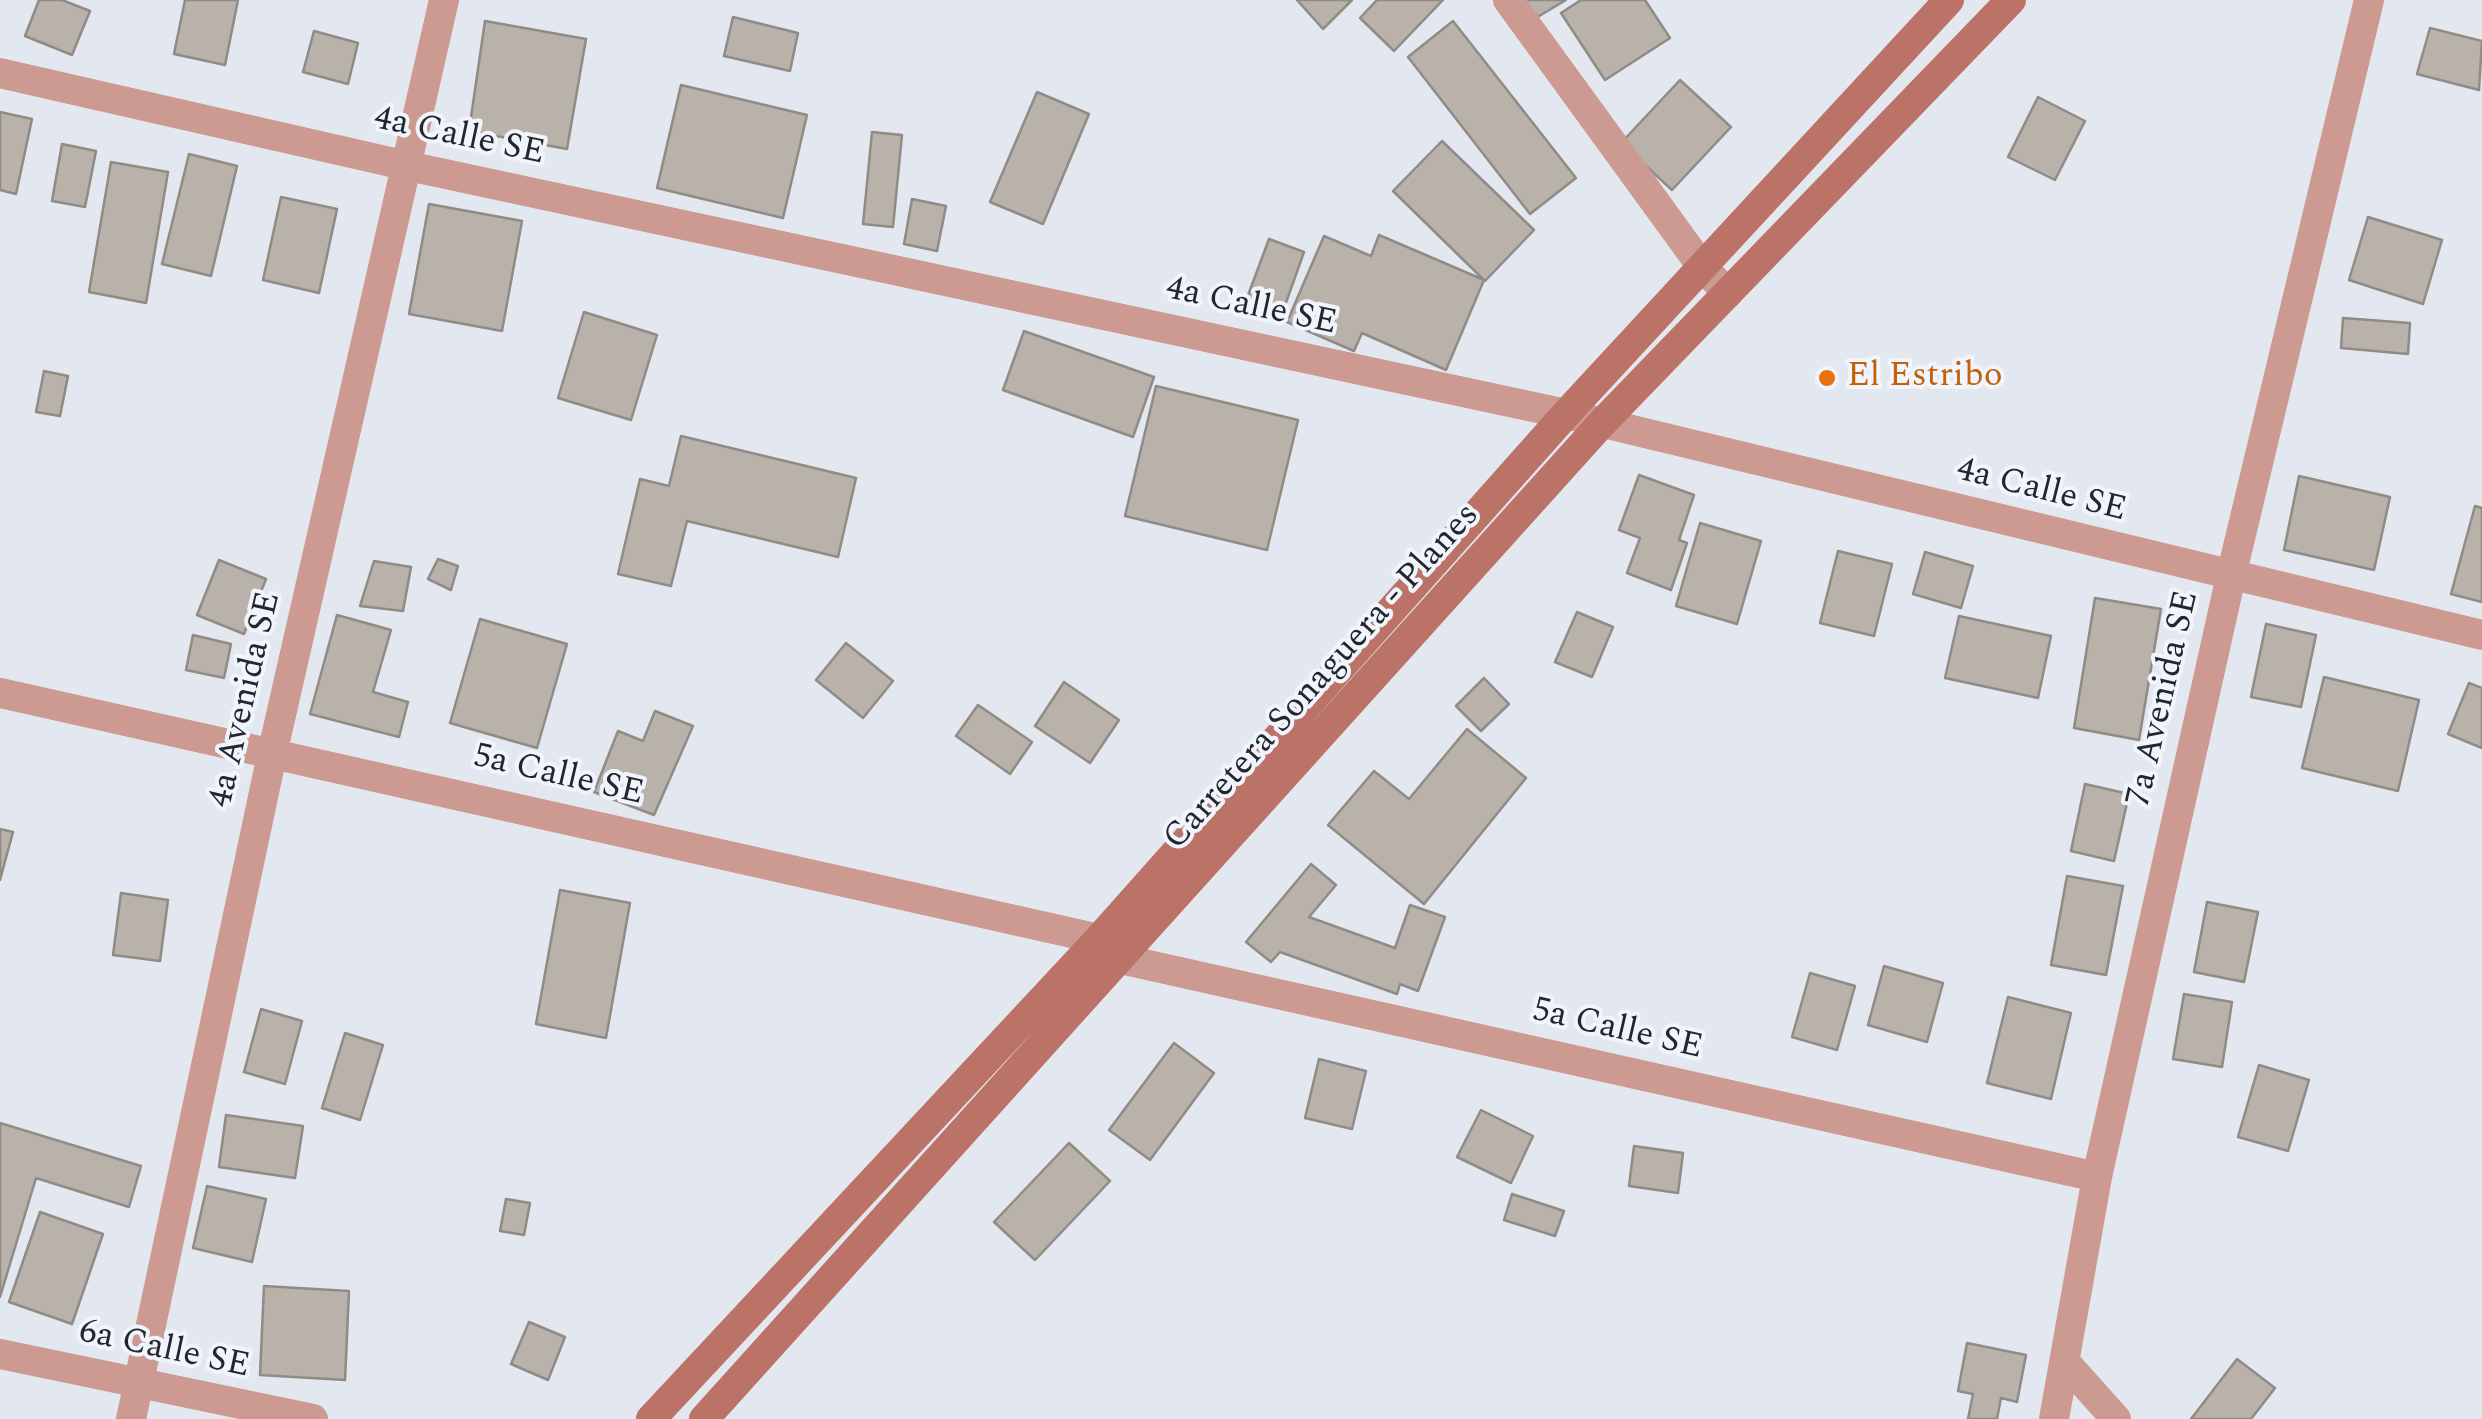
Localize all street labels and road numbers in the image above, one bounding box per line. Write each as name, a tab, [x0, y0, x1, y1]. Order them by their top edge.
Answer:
street label: 4a Calle SE	[370, 99, 548, 177]
street label: 4a Calle SE	[1162, 269, 1340, 347]
street label: 4a Calle SE	[1952, 451, 2130, 533]
street label: Carretera Sonaguera - Planes	[1156, 496, 1490, 860]
street label: 7a Avenida SE	[2120, 587, 2210, 811]
street label: 4a Avenida SE	[202, 588, 292, 812]
street label: 5a Calle SE	[469, 737, 647, 817]
street label: 5a Calle SE	[1528, 991, 1706, 1071]
street label: 6a Calle SE	[75, 1312, 253, 1390]

